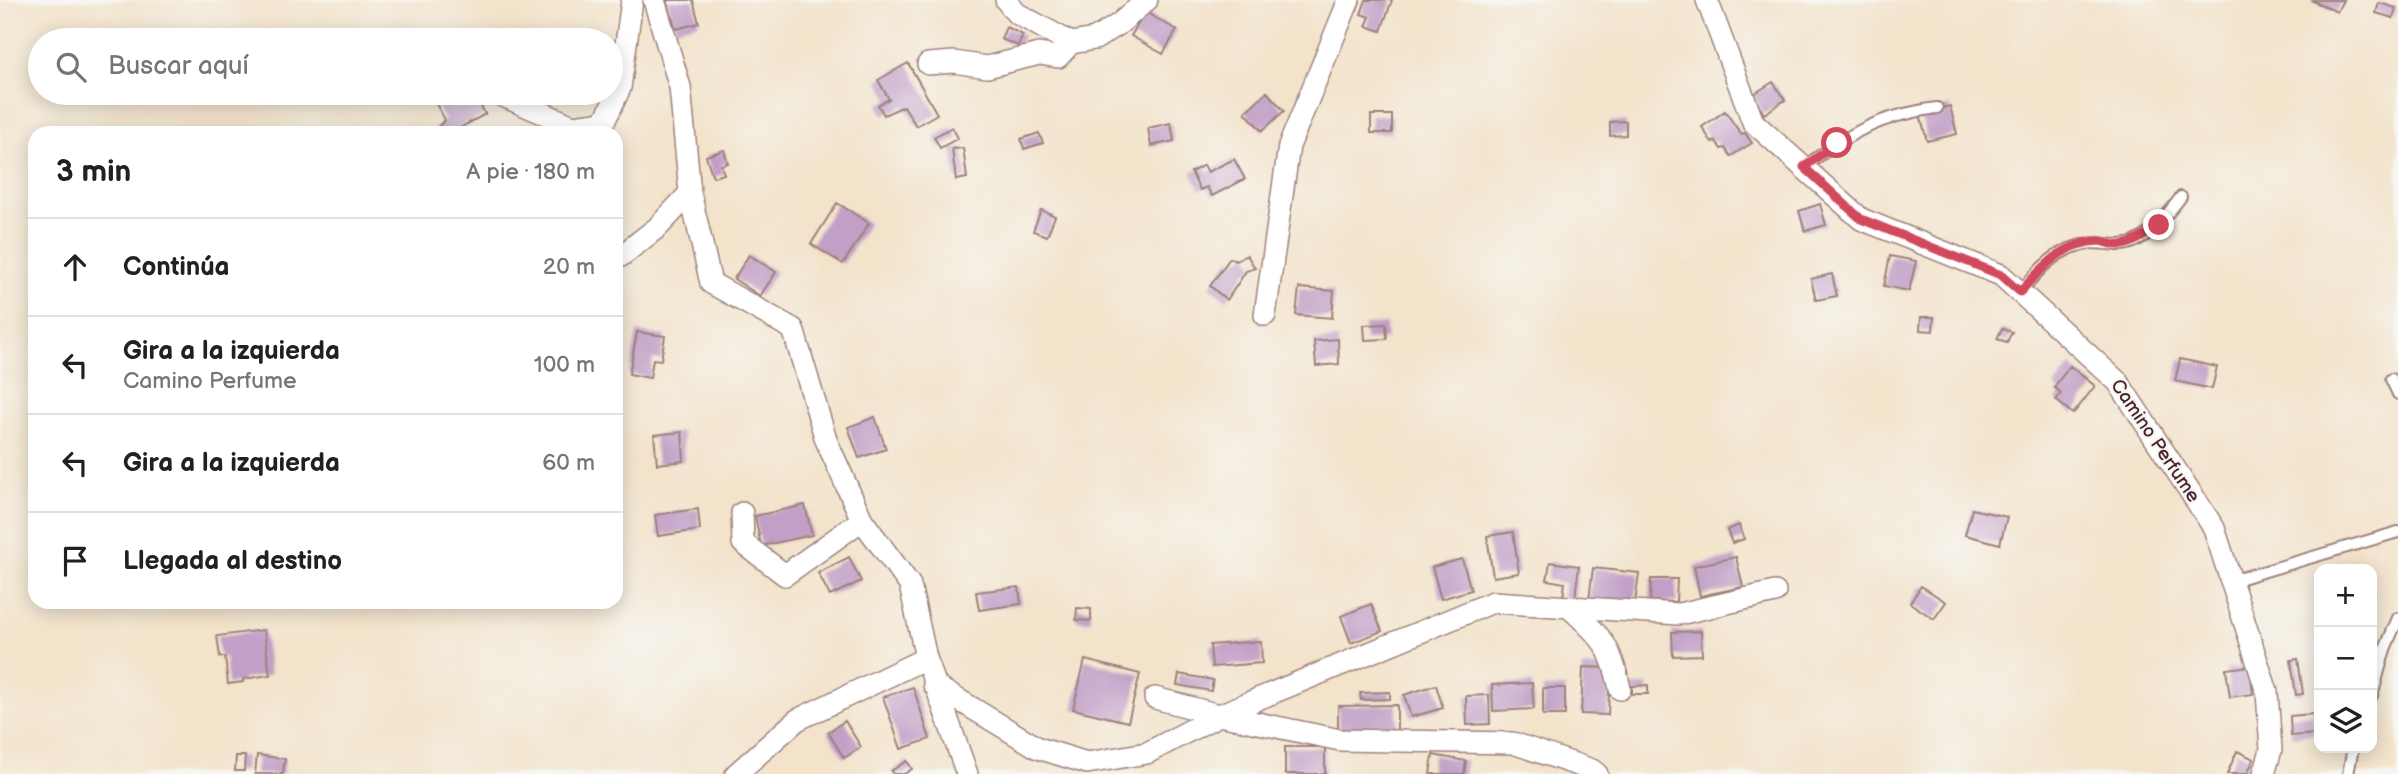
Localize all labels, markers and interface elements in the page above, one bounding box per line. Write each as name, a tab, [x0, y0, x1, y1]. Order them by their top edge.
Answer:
search box	[28, 28, 623, 105]
icon: search	[52, 48, 90, 86]
text: Buscar aquí	[108, 51, 249, 82]
route start	[1821, 127, 1852, 158]
text: 3 min	[56, 154, 131, 190]
text: A pie · 180 m	[466, 158, 595, 186]
route end	[2143, 209, 2174, 240]
icon: ahead	[56, 248, 94, 286]
text: Continúa	[123, 252, 230, 283]
text: 20 m	[543, 253, 595, 281]
text: Gira a la izquierda	[123, 336, 340, 367]
icon: left	[56, 346, 94, 384]
text: 100 m	[534, 351, 595, 379]
text: Camino Perfume	[123, 367, 297, 395]
street label: Camino Perfume	[2105, 375, 2205, 507]
icon: left	[56, 444, 94, 482]
text: Gira a la izquierda	[123, 448, 340, 479]
text: 60 m	[542, 449, 595, 477]
icon: arrive	[56, 542, 94, 580]
text: Llegada al destino	[123, 546, 342, 577]
map controls	[2314, 564, 2377, 753]
button: +	[2314, 564, 2377, 627]
button: −	[2314, 627, 2377, 690]
button: layers	[2314, 690, 2377, 753]

